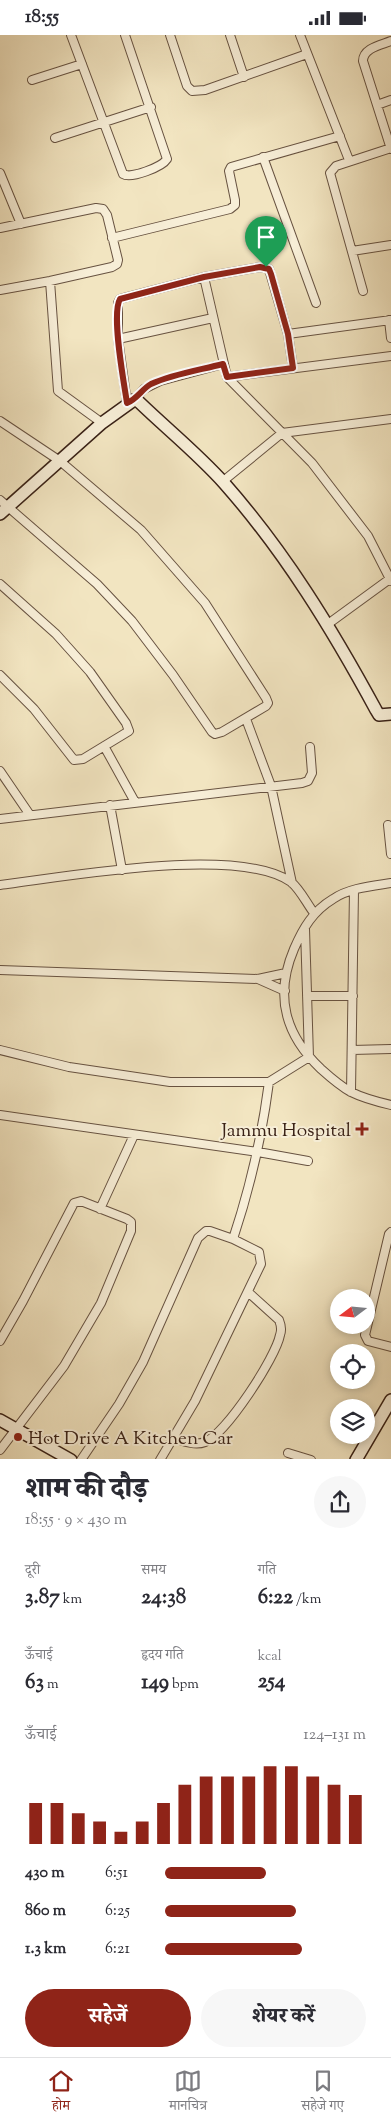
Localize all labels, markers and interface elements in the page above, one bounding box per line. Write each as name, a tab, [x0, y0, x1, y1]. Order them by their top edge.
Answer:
text: 18:55	[25, 4, 59, 31]
pin	[245, 216, 287, 267]
icon: arrive	[252, 223, 280, 251]
place label: Jammu Hospital	[220, 1118, 351, 1145]
marker: Jammu Hospital	[355, 1122, 369, 1136]
north arrow	[330, 1289, 375, 1334]
map controls	[330, 1289, 375, 1444]
button: locate	[330, 1344, 375, 1389]
button: layers	[330, 1399, 375, 1444]
place label: Hot Drive A Kitchen Car	[28, 1426, 233, 1453]
marker: Hot Drive A Kitchen Car	[12, 1431, 24, 1443]
text: शाम की दौड़	[25, 1470, 148, 1510]
button: share	[314, 1476, 366, 1528]
text: 18:55 · 9 × 430 m	[25, 1509, 127, 1532]
text: दूरी	[25, 1561, 40, 1581]
text: समय	[141, 1561, 166, 1581]
text: गति	[258, 1561, 276, 1581]
text: 3.87	[25, 1583, 60, 1613]
text: 24:38	[141, 1583, 186, 1613]
text: 6:22	[258, 1583, 293, 1613]
text: km	[60, 1590, 82, 1610]
text: /km	[293, 1590, 321, 1610]
text: ऊँचाई	[25, 1646, 53, 1666]
text: हृदय गति	[141, 1646, 184, 1666]
text: kcal	[258, 1647, 282, 1667]
text: 254	[258, 1667, 285, 1697]
text: 63	[25, 1668, 44, 1698]
text: 149	[141, 1668, 169, 1698]
text: m	[44, 1675, 58, 1695]
text: bpm	[169, 1675, 199, 1695]
text: ऊँचाई	[25, 1724, 57, 1747]
text: 124–131 m	[303, 1724, 366, 1747]
text: 430 m	[25, 1862, 65, 1885]
text: 6:51	[105, 1862, 128, 1885]
text: 860 m	[25, 1900, 66, 1923]
text: 6:25	[105, 1900, 130, 1923]
text: 1.3 km	[25, 1938, 66, 1961]
text: 6:21	[105, 1938, 130, 1961]
button: सहेजें	[25, 1989, 191, 2047]
button: शेयर करें	[201, 1989, 366, 2047]
tab: होम	[47, 2067, 75, 2119]
tab: मानचित्र	[169, 2067, 207, 2119]
tab: सहेजे गए	[301, 2067, 344, 2119]

